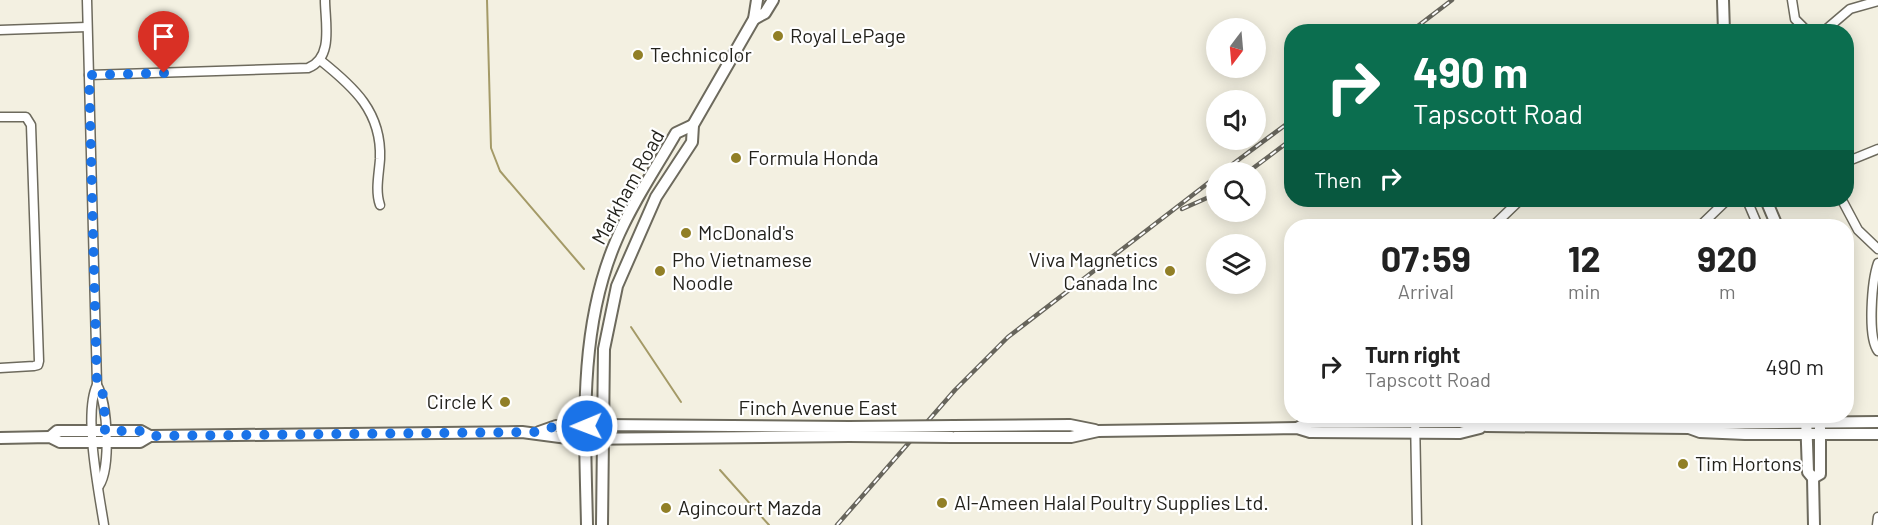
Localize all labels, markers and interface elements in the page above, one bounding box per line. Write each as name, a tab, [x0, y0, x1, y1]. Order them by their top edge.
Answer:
pin	[138, 11, 189, 73]
north arrow	[1206, 18, 1266, 78]
map controls	[1206, 18, 1266, 294]
icon: arrive	[147, 20, 180, 53]
place label: Royal LePage	[790, 23, 906, 47]
marker: Royal LePage	[771, 29, 785, 43]
place label: Technicolor	[650, 42, 752, 66]
text: 490 m	[1413, 46, 1528, 96]
marker: Technicolor	[631, 48, 645, 62]
icon: right	[1314, 48, 1392, 126]
button: sound	[1206, 90, 1266, 150]
text: Tapscott Road	[1413, 97, 1583, 129]
street label: Markham Road	[586, 125, 669, 248]
place label: Formula Honda	[748, 145, 879, 169]
marker: Formula Honda	[729, 151, 743, 165]
button: search	[1206, 162, 1266, 222]
icon: right	[1374, 162, 1407, 195]
text: Then	[1314, 166, 1362, 192]
place label: McDonald's	[698, 220, 794, 244]
marker: McDonald's	[679, 226, 693, 240]
button: layers	[1206, 234, 1266, 294]
text: 07:59	[1381, 236, 1471, 279]
text: 12	[1568, 236, 1601, 279]
text: 920	[1697, 236, 1757, 279]
place label: Pho Vietnamese Noodle	[672, 247, 812, 294]
place label: Viva Magnetics Canada Inc	[1029, 247, 1158, 294]
marker: Pho Vietnamese Noodle	[653, 264, 667, 278]
marker: Viva Magnetics Canada Inc	[1163, 264, 1177, 278]
text: Arrival	[1398, 279, 1454, 303]
text: min	[1568, 279, 1600, 303]
text: m	[1719, 279, 1736, 303]
text: Turn right	[1365, 341, 1460, 367]
icon: right	[1314, 350, 1347, 383]
text: 490 m	[1765, 353, 1824, 379]
text: Tapscott Road	[1365, 367, 1491, 391]
place label: Circle K	[427, 389, 493, 413]
position arrow	[555, 394, 619, 458]
marker: Circle K	[498, 395, 512, 409]
street label: Finch Avenue East	[738, 395, 898, 419]
place label: Tim Hortons	[1695, 451, 1802, 475]
marker: Tim Hortons	[1676, 457, 1690, 471]
place label: Al-Ameen Halal Poultry Supplies Ltd.	[954, 490, 1269, 514]
place label: Agincourt Mazda	[678, 495, 822, 519]
marker: Al-Ameen Halal Poultry Supplies Ltd.	[935, 496, 949, 510]
marker: Agincourt Mazda	[659, 501, 673, 515]

